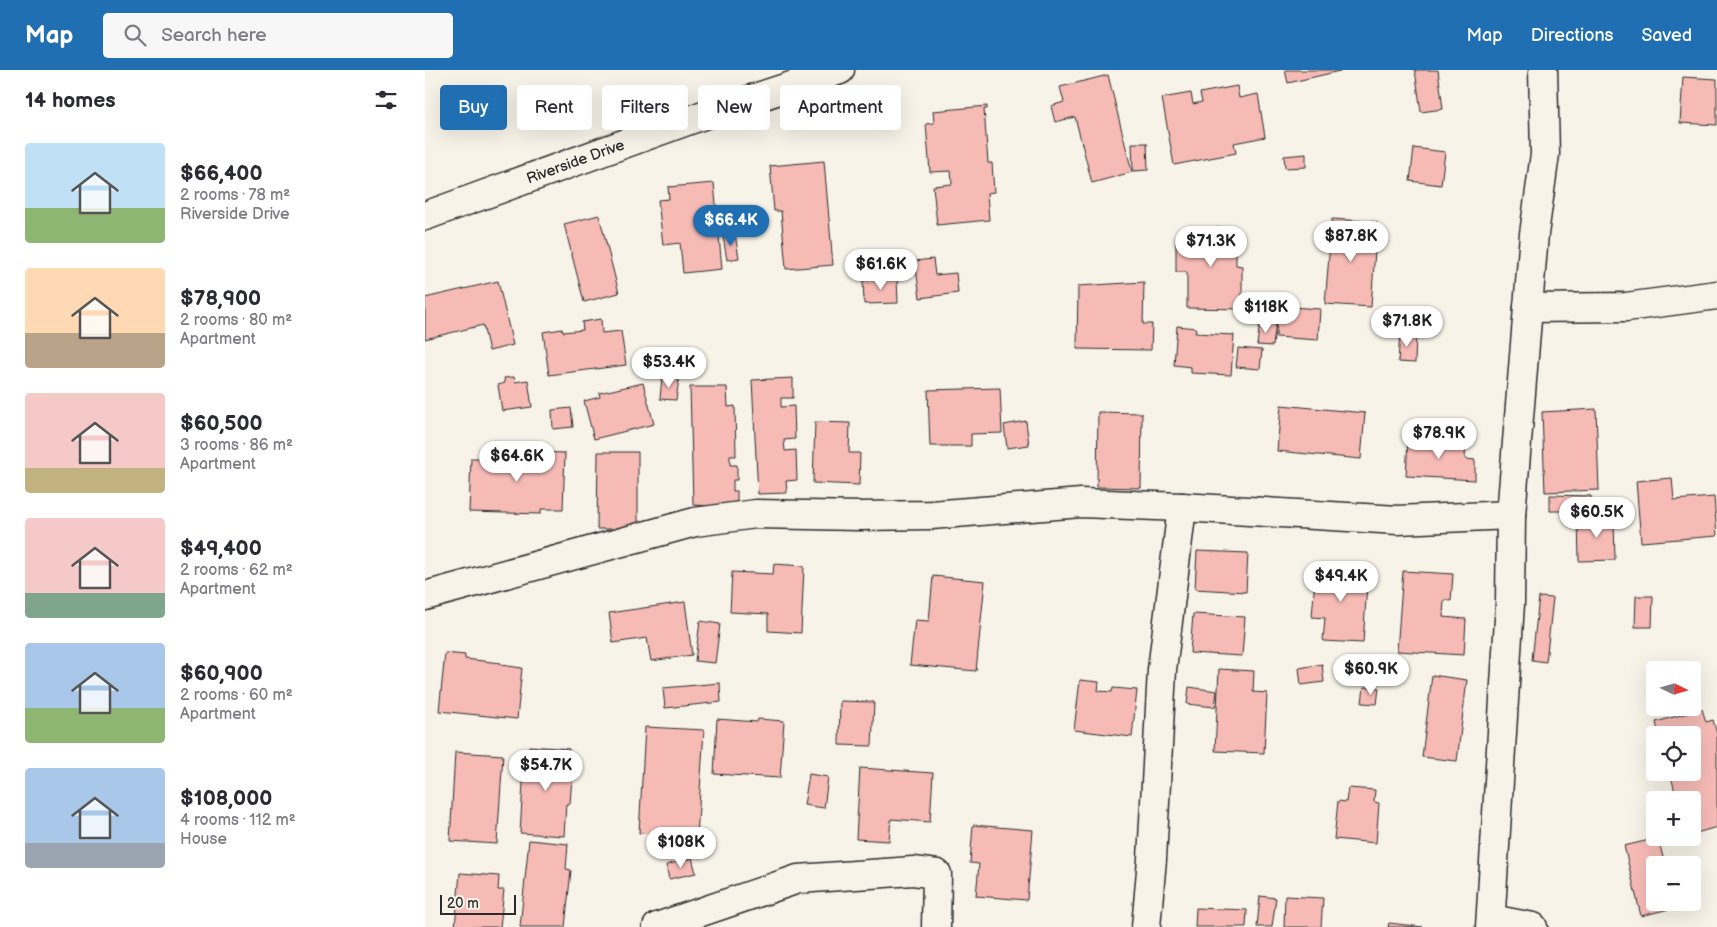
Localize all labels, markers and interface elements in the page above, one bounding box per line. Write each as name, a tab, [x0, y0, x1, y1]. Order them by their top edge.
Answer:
search box	[103, 13, 453, 58]
text: Map	[25, 21, 73, 50]
icon: search	[121, 21, 149, 49]
text: Search here	[161, 24, 267, 47]
text: Map	[1467, 25, 1503, 46]
text: Directions	[1531, 25, 1613, 46]
text: Saved	[1641, 25, 1692, 46]
chip: Buy	[440, 85, 507, 130]
chip: Rent	[517, 85, 592, 130]
chip: Filters	[602, 85, 688, 130]
chip: New	[698, 85, 770, 130]
chip: Apartment	[780, 85, 901, 130]
icon: filters	[372, 86, 400, 114]
text: 14 homes	[25, 88, 116, 113]
street label: Riverside Drive	[524, 135, 627, 188]
text: $66,400	[180, 161, 263, 186]
icon: home	[65, 163, 125, 223]
text: 2 rooms · 78 m²	[180, 186, 290, 205]
pin: $66.4K	[690, 204, 772, 247]
text: Riverside Drive	[180, 205, 290, 224]
text: $66.4K	[704, 211, 758, 230]
pin: $87.8K	[1310, 220, 1392, 263]
pin: $71.3K	[1170, 226, 1252, 268]
text: $87.8K	[1324, 227, 1378, 246]
text: $71.3K	[1186, 232, 1236, 251]
pin: $61.6K	[840, 248, 922, 291]
text: $61.6K	[855, 255, 907, 274]
text: $78,900	[180, 286, 261, 311]
icon: home	[65, 288, 125, 348]
pin: $118K	[1231, 292, 1301, 334]
text: $118K	[1244, 298, 1288, 317]
pin: $71.8K	[1366, 306, 1448, 348]
text: 2 rooms · 80 m²	[180, 311, 292, 330]
text: $71.8K	[1382, 312, 1432, 331]
text: Apartment	[180, 330, 256, 349]
pin: $53.4K	[628, 346, 710, 389]
text: $53.4K	[643, 353, 695, 372]
text: $60,500	[180, 411, 263, 436]
icon: home	[65, 413, 125, 473]
pin: $78.9K	[1398, 418, 1480, 460]
text: $78.9K	[1413, 424, 1465, 443]
text: 3 rooms · 86 m²	[180, 436, 293, 455]
pin: $64.6K	[476, 440, 558, 483]
text: $64.6K	[490, 447, 544, 466]
text: Apartment	[180, 455, 256, 474]
pin: $60.5K	[1556, 496, 1638, 539]
text: $60.5K	[1570, 503, 1624, 522]
text: $49,400	[180, 536, 262, 561]
icon: home	[65, 538, 125, 598]
pin: $49.4K	[1300, 560, 1382, 603]
text: 2 rooms · 62 m²	[180, 561, 293, 580]
text: $49.4K	[1314, 567, 1368, 586]
text: Apartment	[180, 580, 256, 599]
pin: $60.9K	[1330, 654, 1412, 696]
text: $60.9K	[1344, 660, 1398, 679]
text: $60,900	[180, 661, 263, 686]
north arrow	[1646, 661, 1701, 716]
map controls	[1646, 661, 1701, 911]
icon: home	[65, 663, 125, 723]
text: 2 rooms · 60 m²	[180, 686, 293, 705]
text: Apartment	[180, 705, 256, 724]
button: locate	[1646, 726, 1701, 781]
pin: $54.7K	[505, 750, 587, 792]
text: $54.7K	[520, 756, 572, 775]
text: $108,000	[180, 786, 272, 811]
icon: home	[65, 788, 125, 848]
button: +	[1646, 791, 1701, 846]
text: 4 rooms · 112 m²	[180, 811, 296, 830]
pin: $108K	[646, 826, 716, 869]
text: House	[180, 830, 227, 849]
text: $108K	[657, 833, 705, 852]
button: −	[1646, 856, 1701, 911]
scale bar	[440, 892, 516, 915]
text: 20 m	[447, 895, 479, 912]

